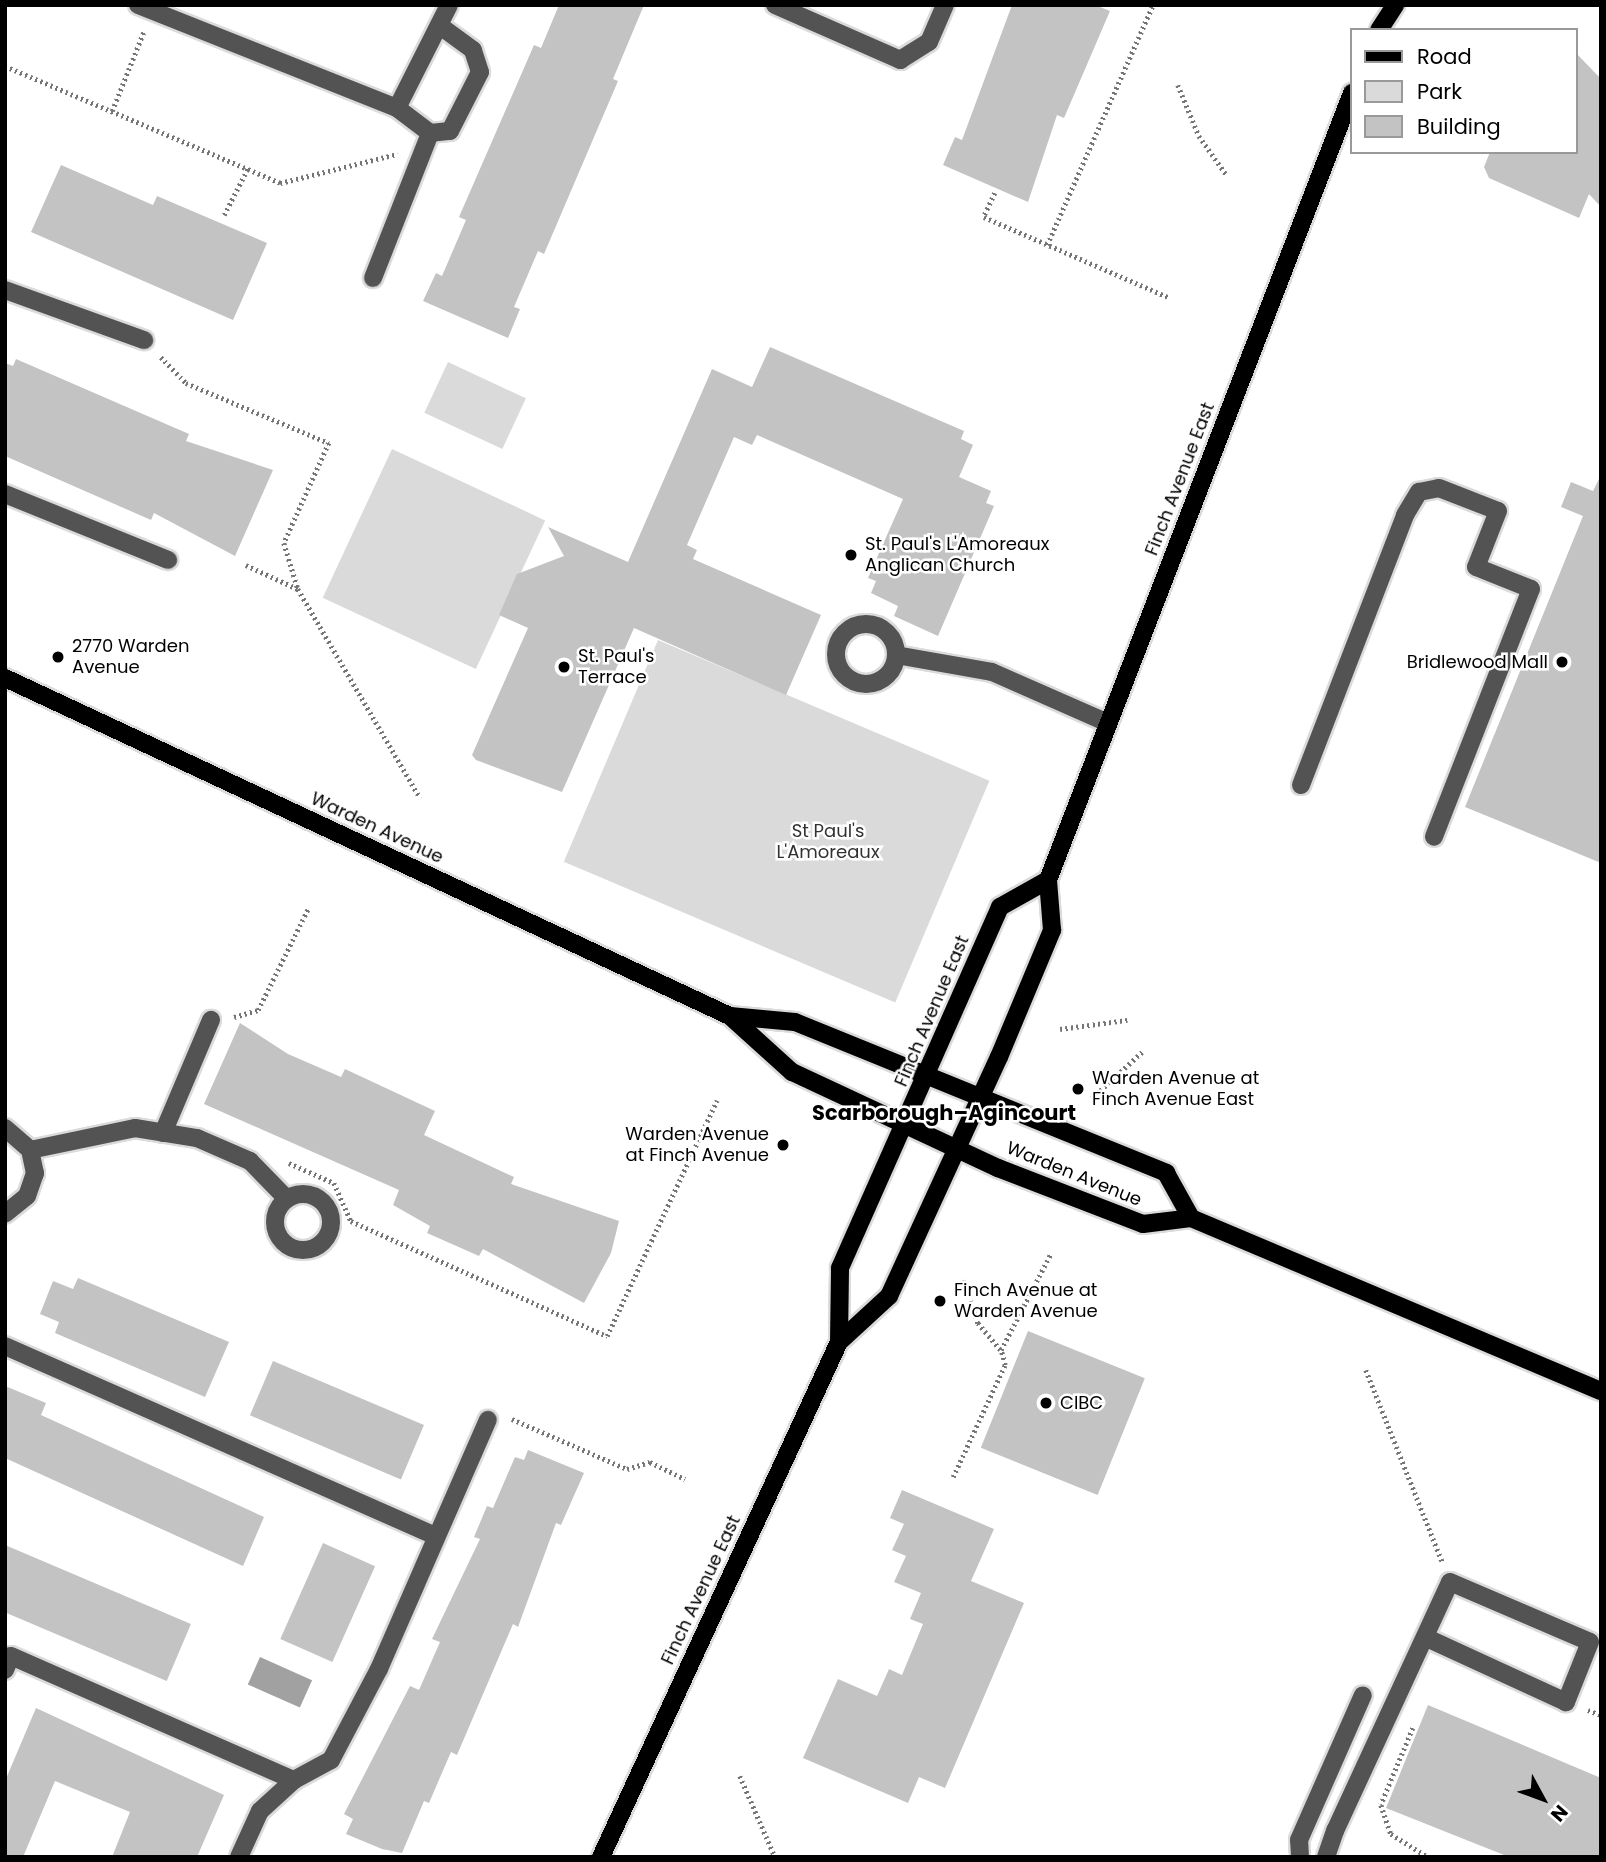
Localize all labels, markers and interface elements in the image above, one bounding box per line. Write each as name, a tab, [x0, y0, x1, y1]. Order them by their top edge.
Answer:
legend	[1350, 28, 1578, 154]
text: Road	[1417, 42, 1472, 71]
text: Park	[1417, 77, 1462, 106]
text: Building	[1417, 112, 1501, 141]
street label: Finch Avenue East	[1141, 400, 1219, 558]
place label: St. Paul's L'Amoreaux Anglican Church	[865, 534, 1049, 576]
marker: St. Paul's L'Amoreaux Anglican Church	[843, 547, 859, 563]
place label: 2770 Warden Avenue	[72, 636, 189, 678]
place label: St. Paul's Terrace	[578, 646, 654, 688]
marker: 2770 Warden Avenue	[50, 649, 66, 665]
place label: Bridlewood Mall	[1407, 651, 1548, 673]
marker: Bridlewood Mall	[1554, 654, 1570, 670]
marker: St. Paul's Terrace	[556, 659, 572, 675]
street label: Warden Avenue	[307, 788, 447, 868]
park label: St Paul's L'Amoreaux	[776, 821, 880, 864]
street label: Finch Avenue East	[890, 932, 974, 1090]
place label: Warden Avenue at Finch Avenue East	[1092, 1068, 1259, 1110]
marker: Warden Avenue at Finch Avenue East	[1070, 1081, 1086, 1097]
district label: Scarborough–Agincourt	[812, 1100, 1076, 1126]
place label: Warden Avenue at Finch Avenue	[625, 1124, 769, 1166]
marker: Warden Avenue at Finch Avenue	[775, 1137, 791, 1153]
street label: Warden Avenue	[1003, 1137, 1145, 1211]
place label: Finch Avenue at Warden Avenue	[954, 1280, 1098, 1322]
marker: Finch Avenue at Warden Avenue	[932, 1293, 948, 1309]
place label: CIBC	[1060, 1392, 1103, 1414]
marker: CIBC	[1038, 1395, 1054, 1411]
street label: Finch Avenue East	[657, 1512, 745, 1668]
north arrow	[1508, 1764, 1578, 1834]
text: N	[1544, 1799, 1574, 1827]

